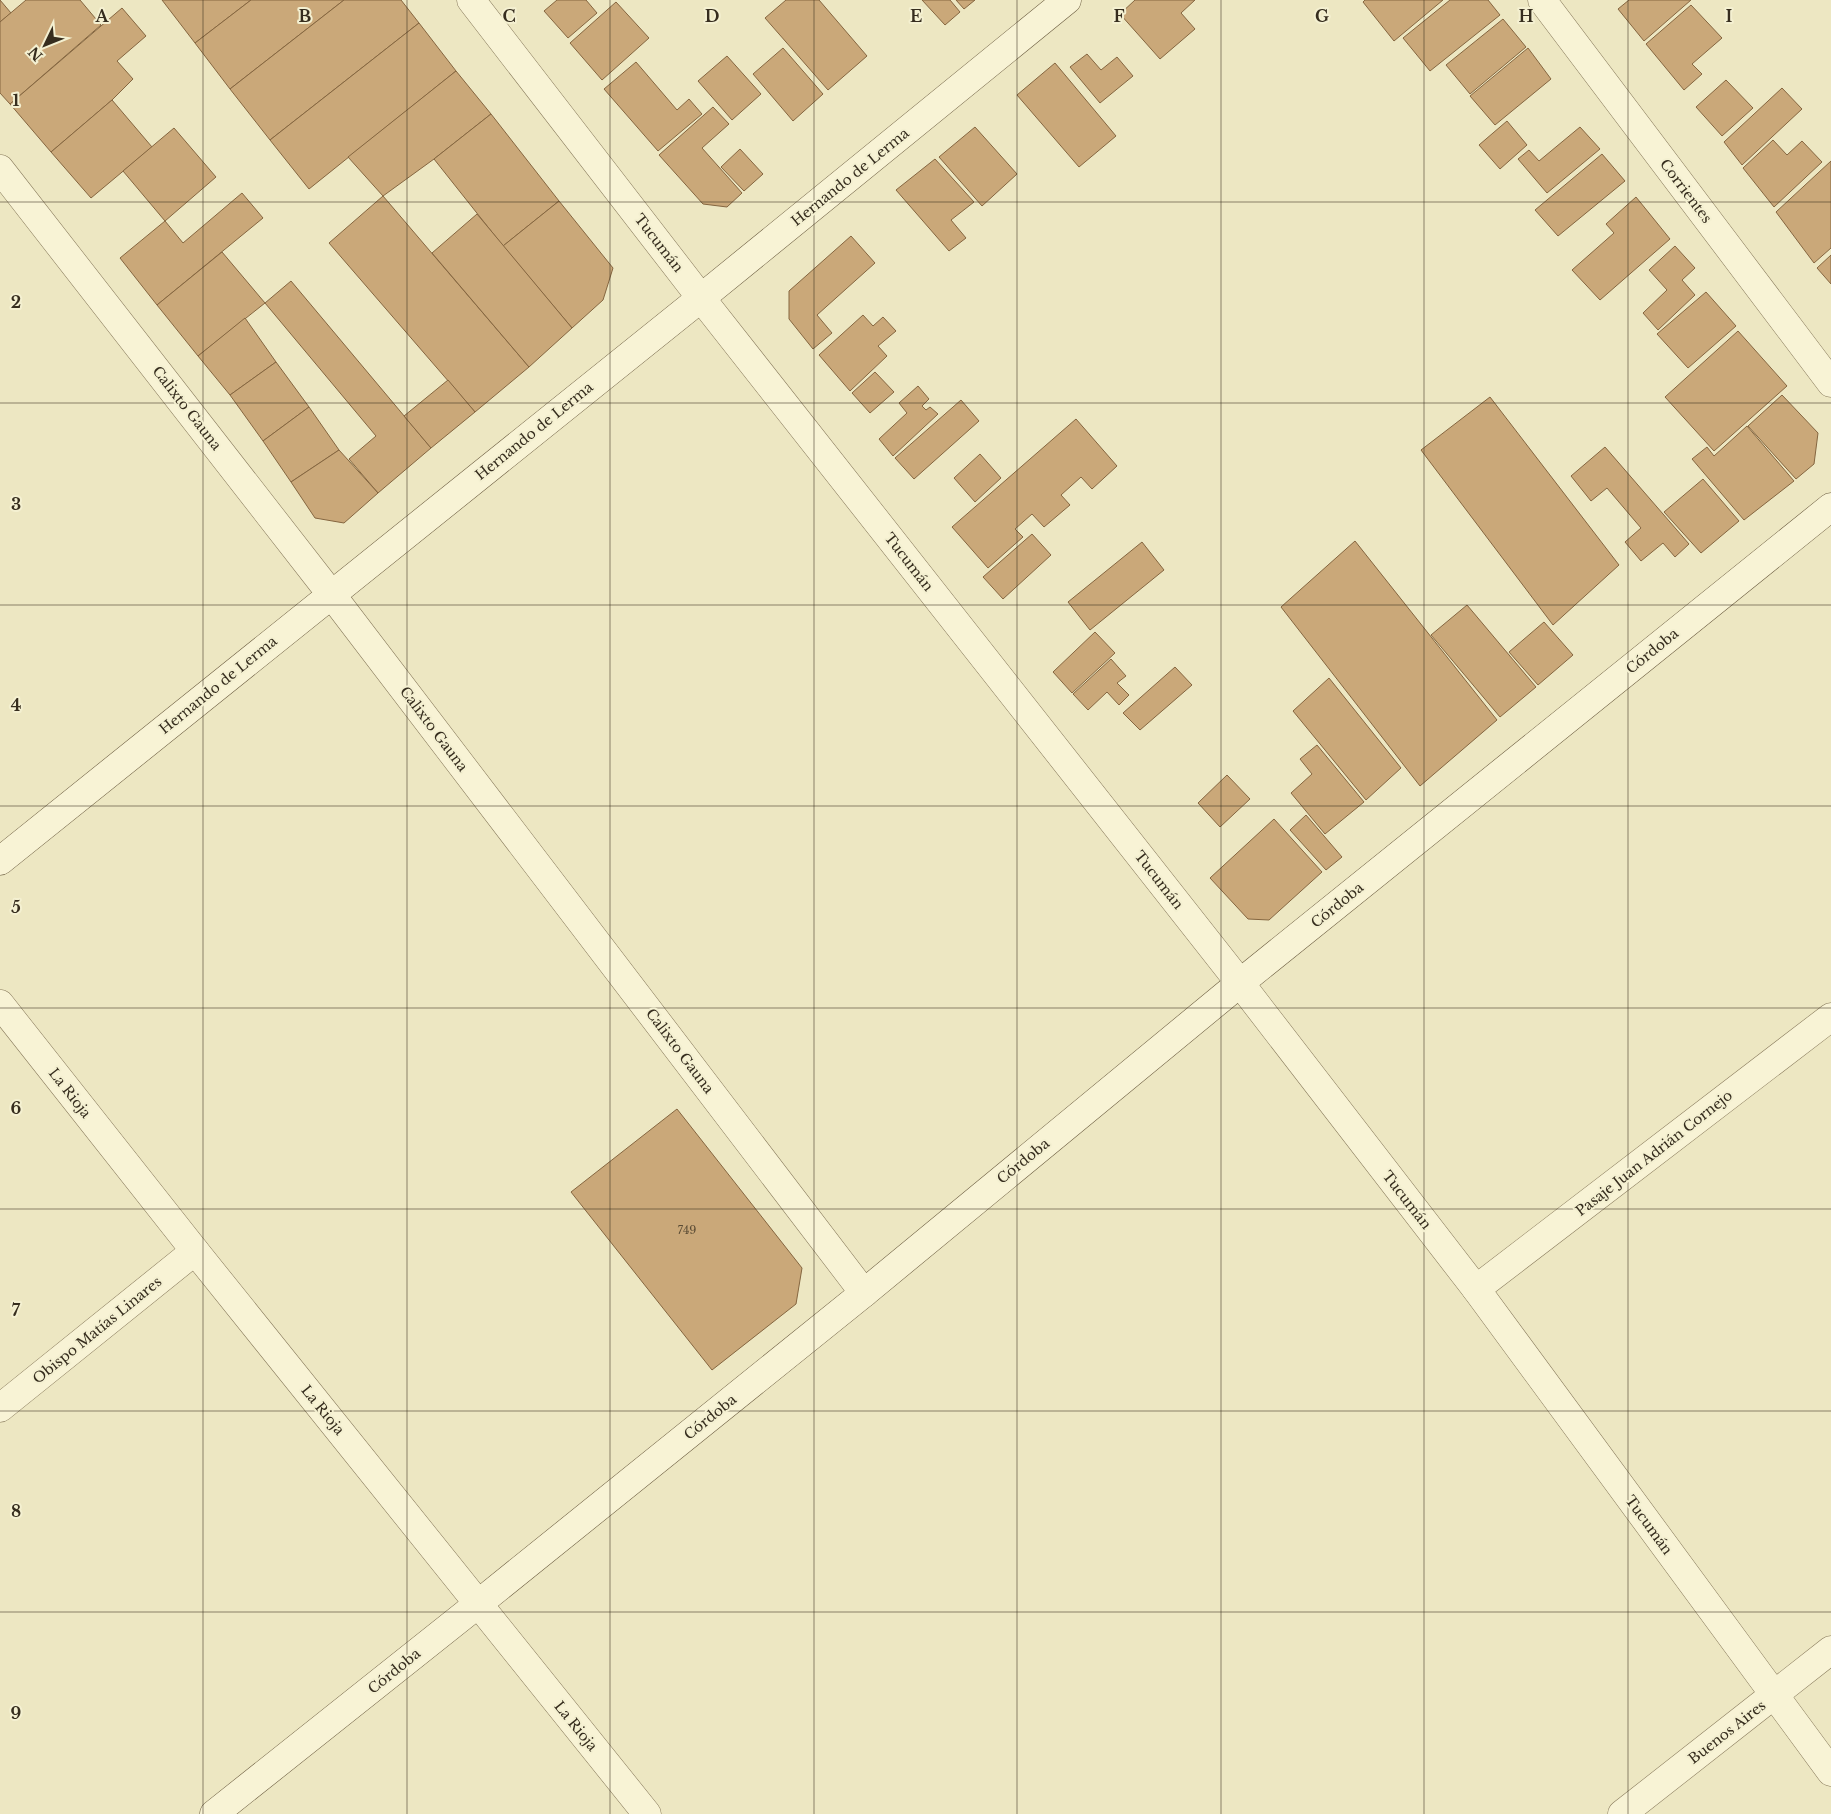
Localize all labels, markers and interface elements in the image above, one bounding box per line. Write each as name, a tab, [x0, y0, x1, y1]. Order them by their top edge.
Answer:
text: A	[95, 6, 110, 26]
text: B	[299, 6, 312, 26]
text: C	[502, 6, 516, 26]
text: D	[705, 6, 719, 26]
text: E	[910, 6, 922, 26]
text: F	[1113, 6, 1125, 26]
text: G	[1315, 6, 1329, 26]
text: H	[1518, 6, 1534, 26]
text: I	[1726, 6, 1733, 26]
north arrow	[20, 20, 70, 70]
text: N	[24, 43, 47, 65]
text: 1	[13, 90, 20, 110]
street label: Hernando de Lerma	[788, 124, 913, 230]
street label: Corrientes	[1656, 155, 1716, 227]
street label: Tucumán	[631, 210, 688, 276]
text: 2	[11, 292, 21, 312]
street label: Calixto Gauna	[148, 362, 226, 454]
street label: Hernando de Lerma	[472, 378, 597, 484]
text: 3	[11, 494, 21, 514]
street label: Tucumán	[881, 529, 938, 595]
street label: Córdoba	[1622, 624, 1682, 678]
street label: Hernando de Lerma	[156, 632, 281, 738]
street label: Calixto Gauna	[396, 683, 472, 775]
text: 4	[11, 695, 21, 715]
street label: Tucumán	[1131, 847, 1188, 913]
street label: Córdoba	[1307, 878, 1367, 932]
text: 5	[11, 897, 21, 917]
street label: Calixto Gauna	[642, 1005, 718, 1097]
street label: La Rioja	[45, 1064, 95, 1122]
street label: Pasaje Juan Adrián Cornejo	[1572, 1086, 1736, 1220]
text: 6	[11, 1098, 22, 1118]
street label: Córdoba	[993, 1134, 1053, 1188]
street label: Tucumán	[1379, 1167, 1436, 1233]
house number: 749	[678, 1223, 696, 1237]
street label: Obispo Matías Linares	[29, 1272, 165, 1388]
text: 7	[12, 1300, 21, 1320]
street label: La Rioja	[298, 1381, 349, 1439]
street label: Córdoba	[680, 1390, 740, 1444]
street label: Tucumán	[1621, 1492, 1677, 1559]
text: 8	[11, 1501, 21, 1521]
street label: Córdoba	[364, 1644, 424, 1698]
street label: Buenos Aires	[1685, 1696, 1769, 1768]
street label: La Rioja	[551, 1697, 602, 1755]
text: 9	[11, 1703, 22, 1723]

